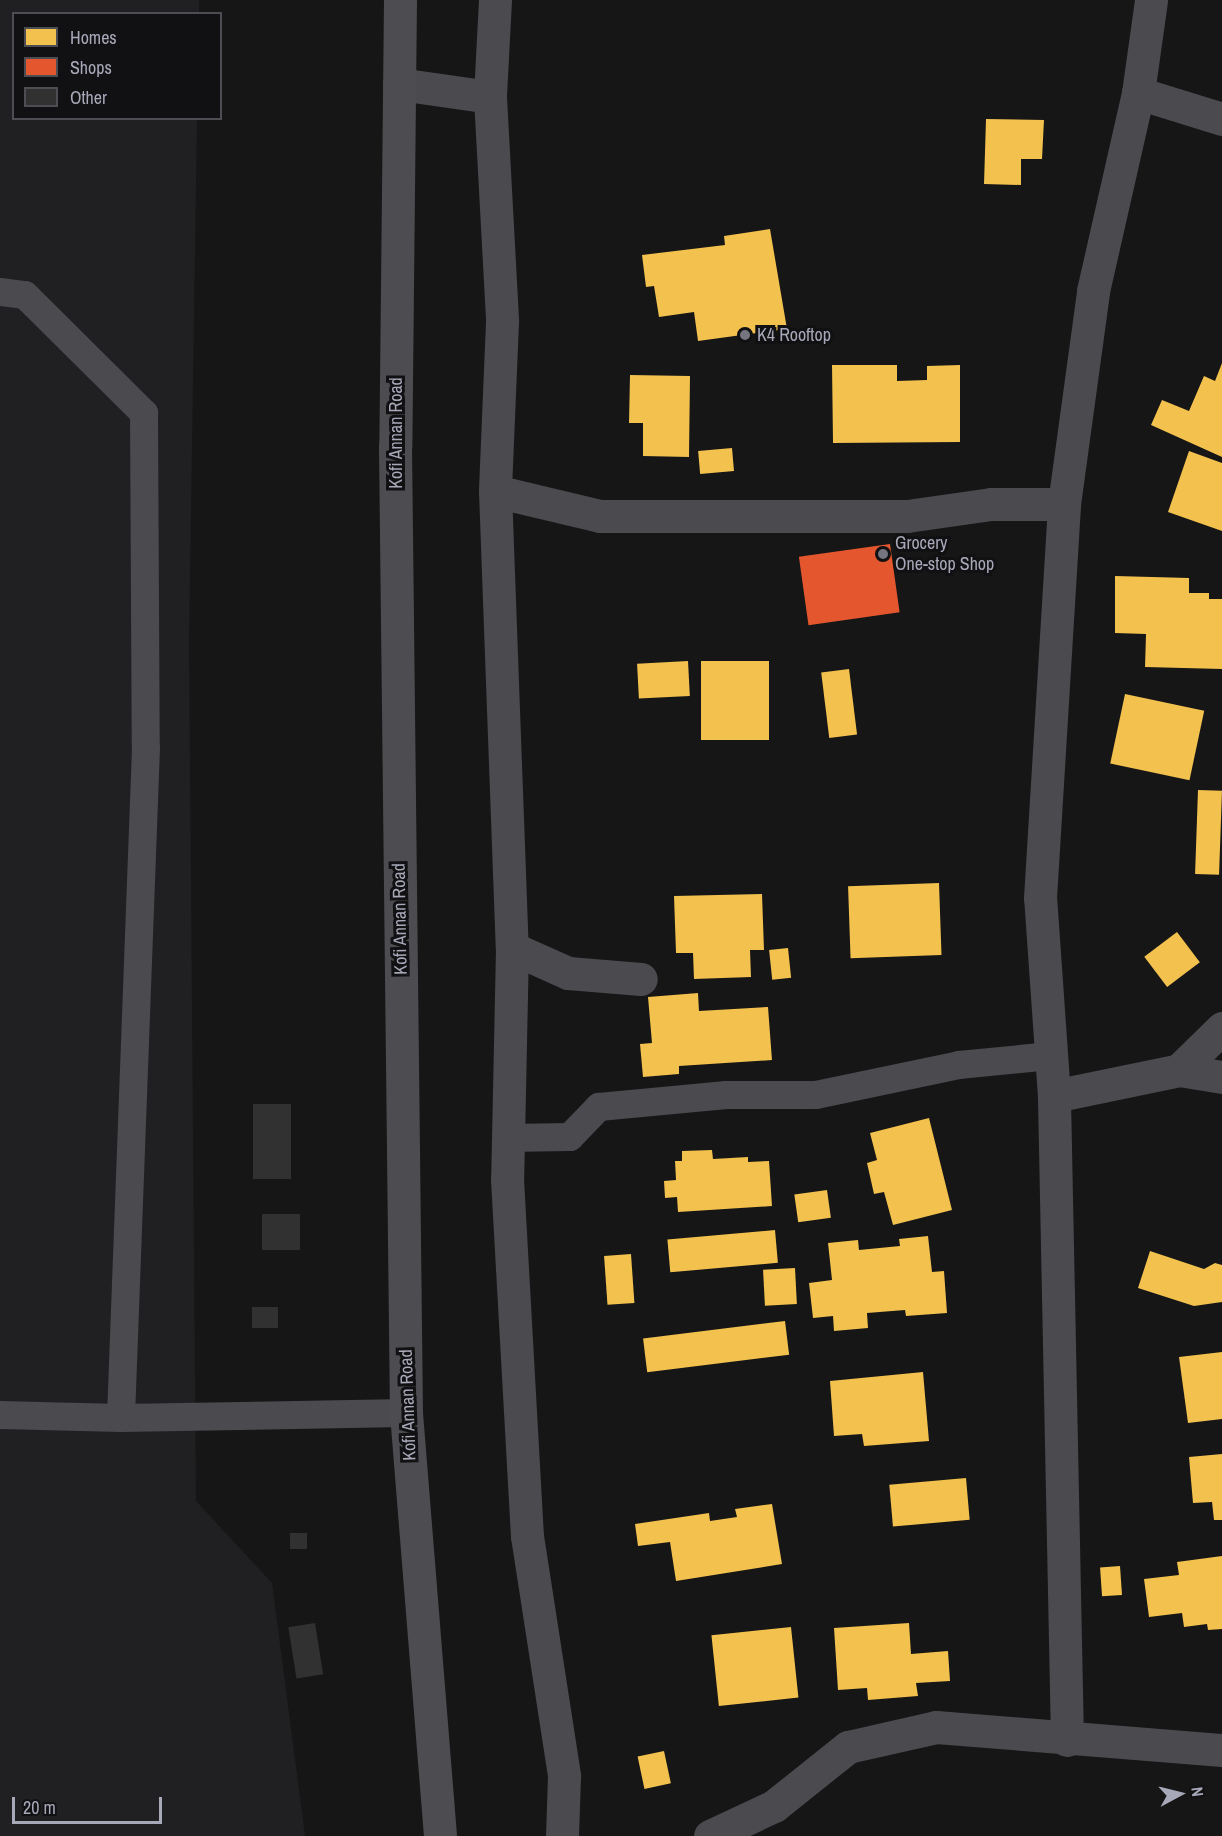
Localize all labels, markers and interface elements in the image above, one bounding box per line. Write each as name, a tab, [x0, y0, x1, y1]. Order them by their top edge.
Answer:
legend	[12, 12, 222, 120]
text: Homes	[70, 25, 117, 50]
text: Shops	[70, 55, 112, 80]
text: Other	[70, 85, 107, 110]
place label: K4 Rooftop	[757, 324, 831, 346]
marker: K4 Rooftop	[738, 328, 752, 342]
street label: Kofi Annan Road	[385, 377, 407, 489]
place label: Grocery One-stop Shop	[895, 533, 994, 576]
marker: Grocery One-stop Shop	[876, 547, 890, 561]
street label: Kofi Annan Road	[388, 863, 412, 975]
street label: Kofi Annan Road	[395, 1348, 421, 1462]
north arrow	[1150, 1764, 1210, 1824]
scale bar	[15, 1785, 165, 1823]
text: N	[1186, 1786, 1209, 1798]
text: 20 m	[23, 1795, 56, 1820]

